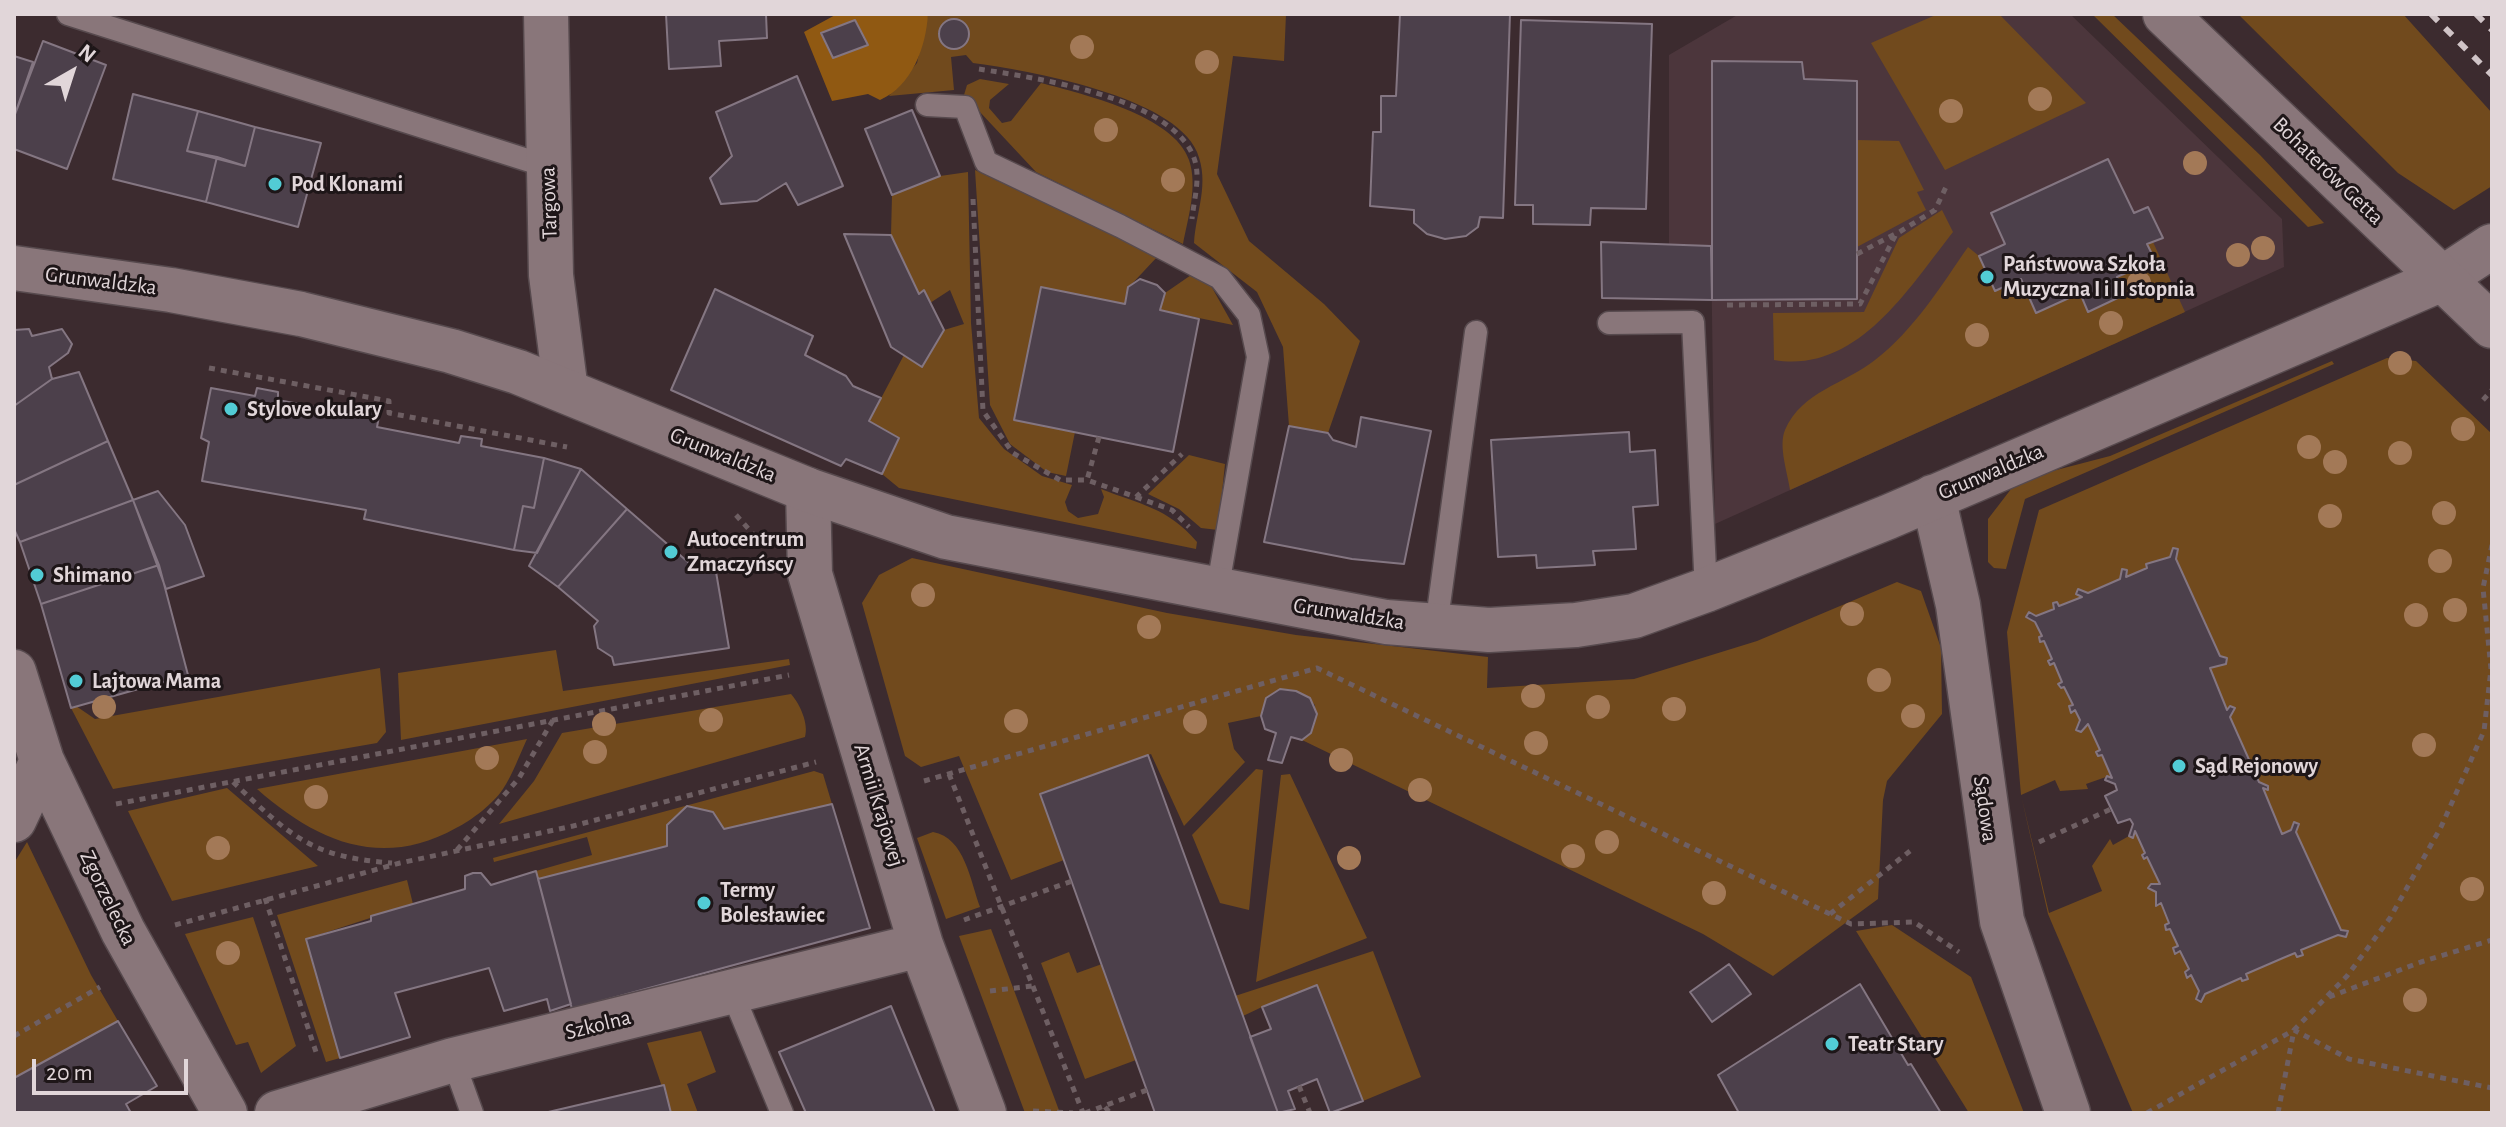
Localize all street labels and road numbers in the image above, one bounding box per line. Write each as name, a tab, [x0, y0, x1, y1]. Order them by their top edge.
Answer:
street label: Bohaterów Getta	[2267, 111, 2389, 231]
street label: Targowa	[535, 166, 563, 240]
street label: Grunwaldzka	[44, 261, 158, 301]
street label: Grunwaldzka	[666, 422, 780, 488]
street label: Grunwaldzka	[1934, 438, 2048, 506]
street label: Grunwaldzka	[1292, 592, 1406, 636]
street label: Armii Krajowej	[848, 740, 910, 870]
street label: Sądowa	[1967, 774, 2003, 844]
street label: Zgorzelecka	[74, 846, 142, 950]
street label: Szkolna	[562, 1004, 634, 1046]

